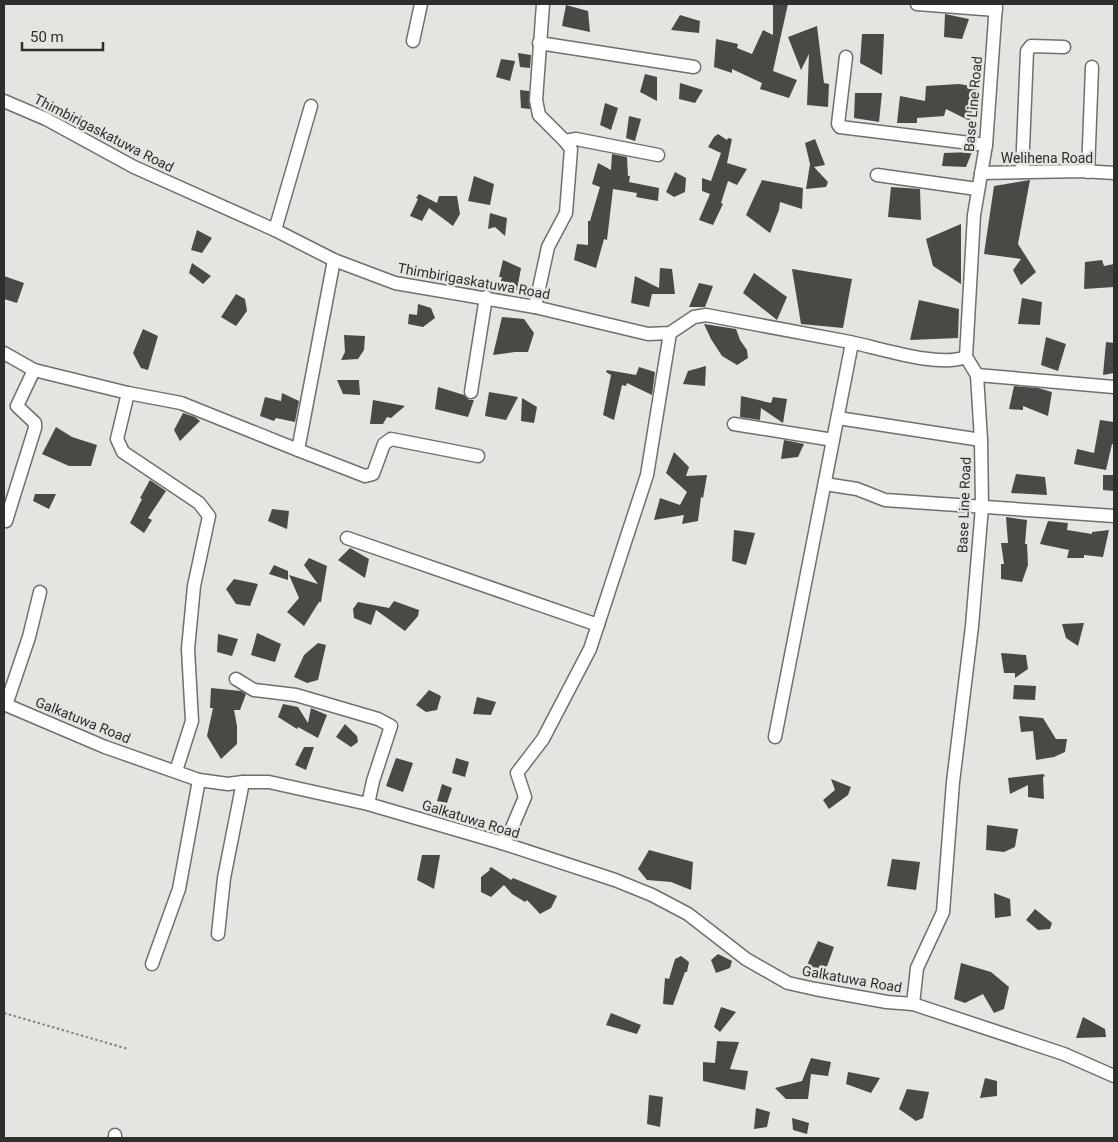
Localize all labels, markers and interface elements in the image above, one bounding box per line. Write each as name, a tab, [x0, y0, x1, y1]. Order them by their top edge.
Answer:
scale bar	[22, 20, 104, 52]
text: 50 m	[30, 28, 64, 46]
street label: Base Line Road	[961, 55, 985, 153]
street label: Thimbirigaskatuwa Road	[31, 91, 177, 175]
street label: Welihena Road	[1001, 150, 1093, 166]
street label: Thimbirigaskatuwa Road	[396, 260, 552, 302]
street label: Base Line Road	[954, 457, 974, 553]
street label: Galkatuwa Road	[33, 694, 133, 746]
street label: Galkatuwa Road	[420, 797, 522, 841]
street label: Galkatuwa Road	[801, 962, 903, 996]

